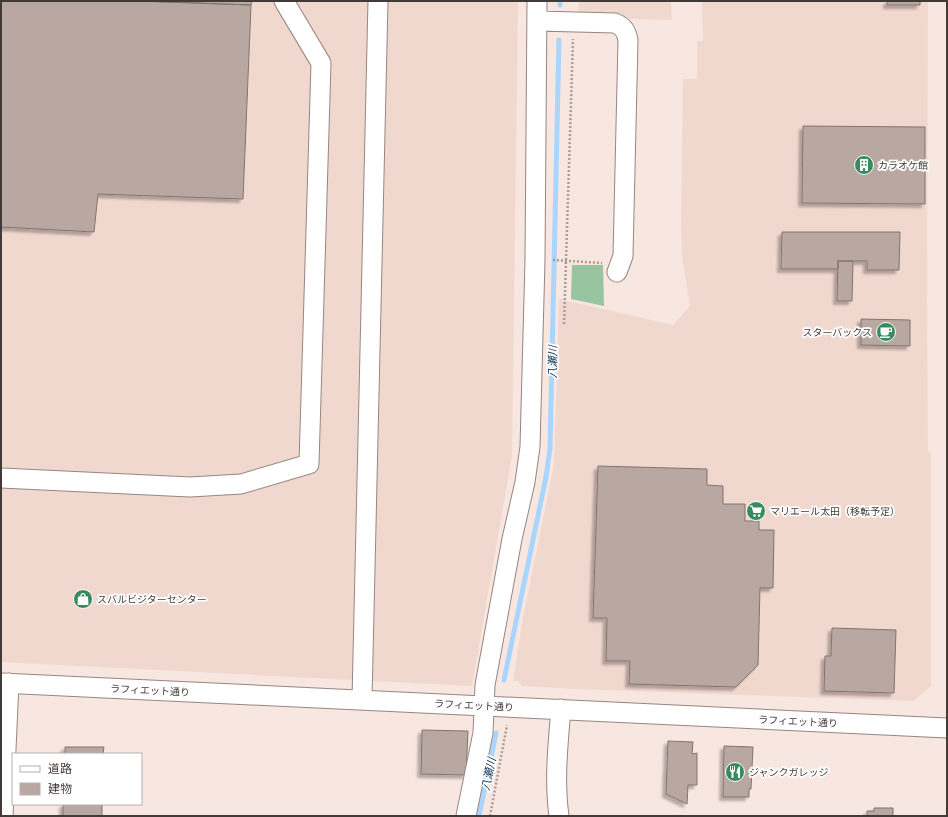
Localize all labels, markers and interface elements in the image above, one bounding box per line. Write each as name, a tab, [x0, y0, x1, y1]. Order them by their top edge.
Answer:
building icon: カラオケ館	[853, 154, 875, 176]
place label: カラオケ館	[878, 159, 928, 171]
cafe icon: スターバックス	[875, 321, 897, 343]
place label: スターバックス	[802, 326, 872, 338]
water label: 八瀬川	[545, 344, 559, 379]
supermarket icon: マリエール太田（移転予定）	[745, 500, 767, 522]
place label: マリエール太田（移転予定）	[770, 505, 900, 517]
shop icon: スバルビジターセンター	[72, 588, 94, 610]
place label: スバルビジターセンター	[97, 593, 207, 605]
street label: ラフィエット通り	[110, 682, 190, 698]
street label: ラフィエット通り	[434, 697, 514, 713]
street label: ラフィエット通り	[758, 713, 838, 729]
legend	[12, 753, 142, 805]
water label: 八瀬川	[478, 756, 498, 791]
text: 道路	[48, 761, 72, 776]
restaurant icon: ジャンクガレッジ	[724, 761, 746, 783]
place label: ジャンクガレッジ	[749, 766, 829, 778]
text: 建物	[48, 781, 72, 796]

